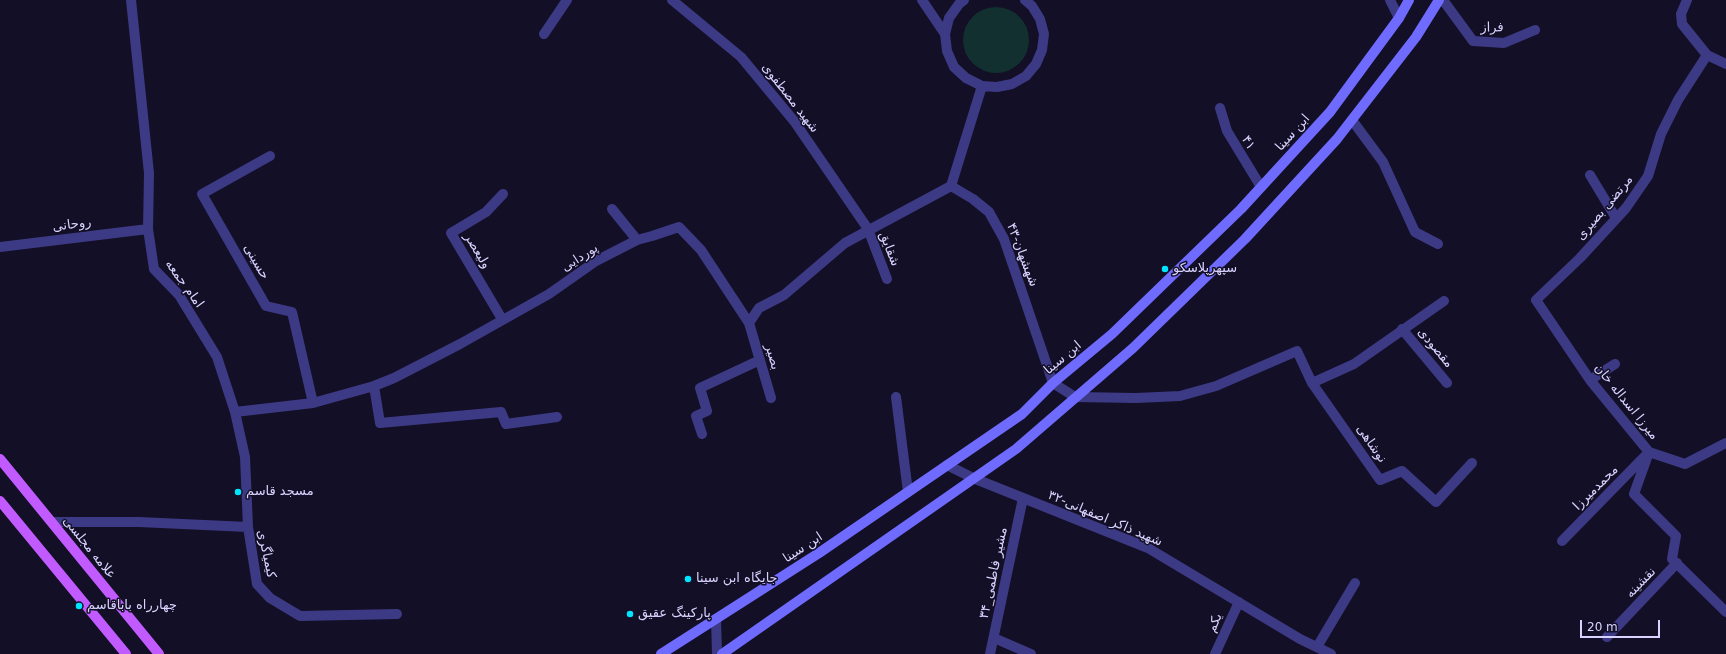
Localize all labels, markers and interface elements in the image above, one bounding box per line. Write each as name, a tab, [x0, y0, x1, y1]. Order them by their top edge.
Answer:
street label: فراز	[1480, 20, 1504, 36]
street label: شهید مصطفوی	[758, 60, 822, 136]
street label: ابن سینا	[1272, 111, 1314, 155]
street label: ۴۱	[1238, 133, 1258, 153]
street label: مرتضی بصیری	[1573, 172, 1637, 244]
street label: روحانی	[52, 215, 92, 235]
street label: ۴۳-شهشهان	[1003, 221, 1041, 289]
street label: شقایق	[875, 229, 903, 269]
street label: ولیعصر	[460, 230, 494, 272]
street label: پوردایی	[559, 240, 601, 276]
street label: حسینی	[240, 242, 272, 282]
street label: امام جمعه	[161, 257, 207, 311]
place label: سپهرپلاسکو	[1173, 261, 1237, 277]
marker: سپهرپلاسکو	[1160, 264, 1170, 274]
street label: مقصودی	[1414, 325, 1456, 371]
street label: ابن سینا	[1041, 338, 1085, 378]
street label: بصیر	[761, 342, 783, 372]
street label: میرزا اسداله خان	[1590, 361, 1662, 443]
street label: نوشاهی	[1352, 422, 1390, 466]
street label: محمدمیرزا	[1570, 462, 1622, 514]
place label: مسجد قاسم	[246, 484, 314, 500]
marker: مسجد قاسم	[233, 487, 243, 497]
street label: ۳۲-شهید ذاکر اصفهانی	[1045, 488, 1165, 550]
street label: علامه مجلسی	[59, 514, 119, 582]
street label: ۳۴_مشیر فاطمی	[977, 526, 1011, 620]
street label: کیمیاگری	[253, 528, 279, 580]
street label: ابن سینا	[780, 529, 826, 567]
street label: نقشینه	[1623, 564, 1659, 602]
place label: جایگاه ابن سینا	[696, 571, 778, 587]
marker: جایگاه ابن سینا	[683, 574, 693, 584]
place label: چهارراه باباقاسم	[87, 598, 177, 614]
marker: چهارراه باباقاسم	[74, 601, 84, 611]
place label: پارکینگ عقیق	[638, 606, 711, 622]
marker: پارکینگ عقیق	[625, 609, 635, 619]
street label: یکم	[1204, 611, 1226, 635]
scale bar	[1582, 612, 1662, 638]
text: 20 m	[1587, 620, 1618, 634]

